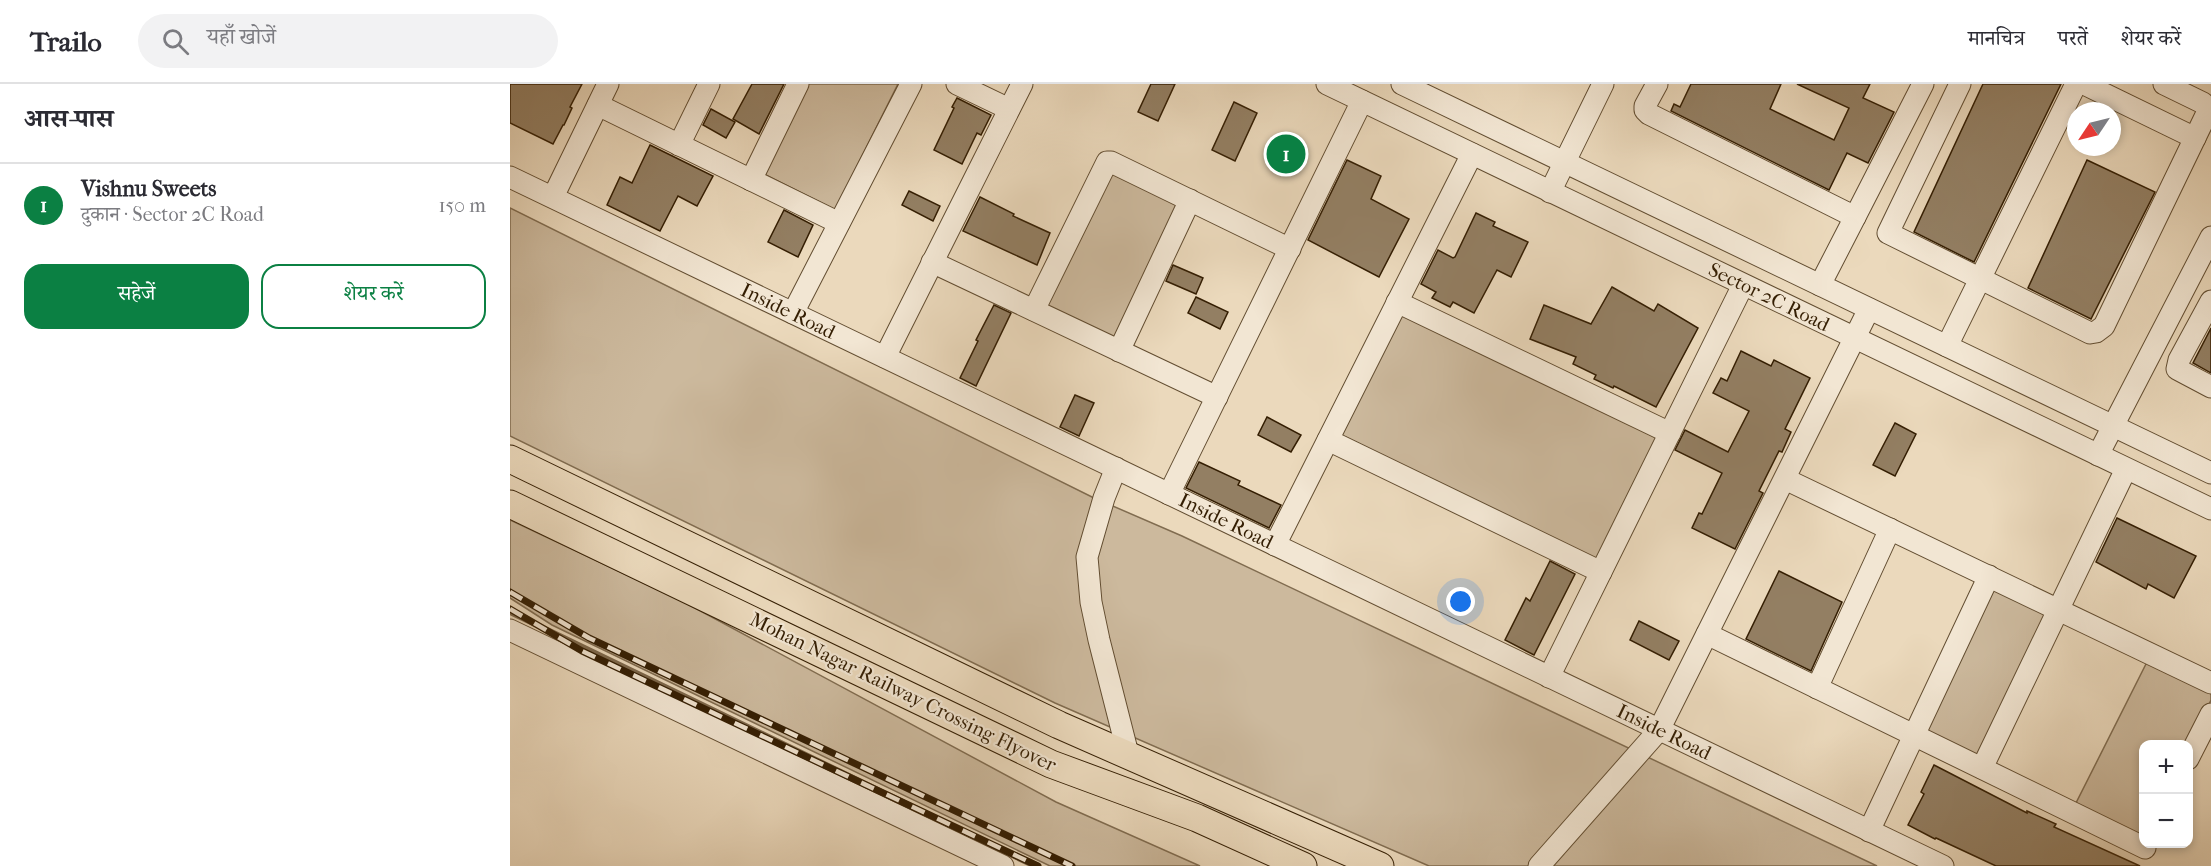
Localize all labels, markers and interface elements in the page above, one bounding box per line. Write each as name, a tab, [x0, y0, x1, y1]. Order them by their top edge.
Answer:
search box	[138, 14, 558, 68]
text: यहाँ खोजें	[207, 24, 276, 50]
text: Trailo	[30, 25, 102, 58]
icon: search	[159, 25, 192, 58]
text: मानचित्र	[1968, 26, 2025, 50]
text: परतें	[2058, 26, 2088, 50]
text: शेयर करें	[2121, 26, 2181, 50]
north arrow	[2067, 102, 2121, 156]
text: आस-पास	[24, 103, 113, 134]
pin: 1	[1266, 132, 1306, 176]
text: Vishnu Sweets	[81, 176, 217, 202]
text: 1	[40, 194, 47, 217]
text: 150 m	[438, 194, 486, 217]
text: दुकान · Sector 2C Road	[81, 203, 264, 226]
street label: Sector 2C Road	[1705, 258, 1834, 337]
button: सहेजें	[24, 264, 249, 329]
button: शेयर करें	[261, 264, 486, 329]
street label: Inside Road	[737, 278, 840, 344]
street label: Inside Road	[1175, 488, 1278, 554]
your location	[1446, 587, 1475, 616]
street label: Mohan Nagar Railway Crossing Flyover	[746, 608, 1060, 777]
street label: Inside Road	[1613, 699, 1716, 765]
map controls	[2139, 740, 2193, 848]
button: +	[2139, 740, 2193, 794]
button: −	[2139, 794, 2193, 848]

